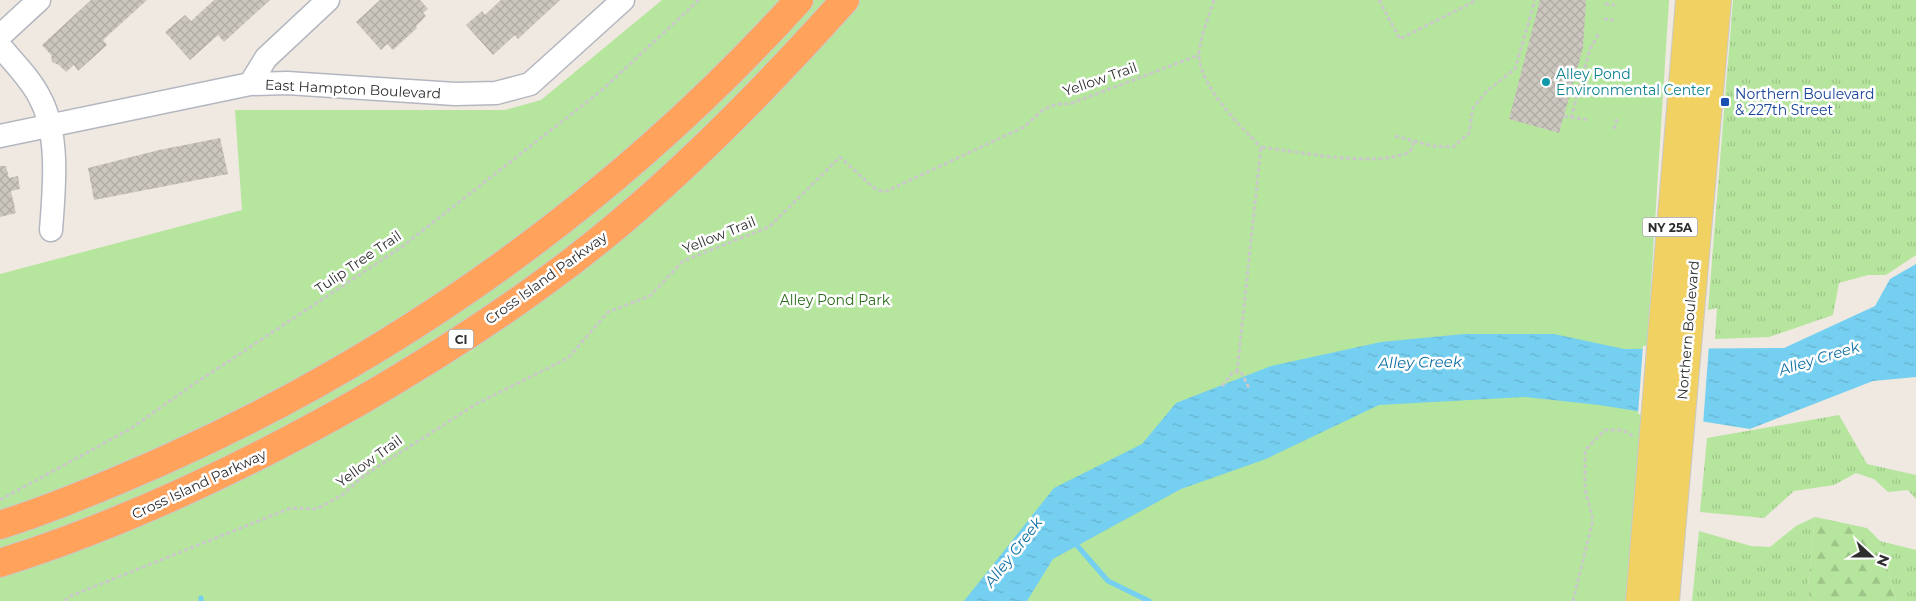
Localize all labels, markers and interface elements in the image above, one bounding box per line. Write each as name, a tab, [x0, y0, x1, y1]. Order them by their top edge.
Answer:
street label: Yellow Trail	[1061, 58, 1139, 100]
place label: Alley Pond Environmental Center	[1556, 65, 1711, 99]
street label: East Hampton Boulevard	[264, 75, 442, 103]
marker: Alley Pond Environmental Center	[1540, 76, 1552, 88]
place label: Northern Boulevard & 227th Street	[1735, 85, 1875, 119]
marker: Northern Boulevard & 227th Street	[1719, 96, 1731, 108]
street label: Yellow Trail	[680, 212, 758, 258]
road number: NY 25A	[1642, 218, 1698, 236]
street label: Tulip Tree Trail	[311, 226, 405, 298]
street label: Cross Island Parkway	[481, 227, 611, 328]
street label: Northern Boulevard	[1673, 260, 1703, 400]
park label: Alley Pond Park	[780, 291, 891, 309]
road number: CI	[448, 329, 474, 348]
water label: Alley Creek	[1775, 336, 1863, 380]
water label: Alley Creek	[1377, 352, 1463, 372]
street label: Yellow Trail	[332, 431, 406, 491]
street label: Cross Island Parkway	[129, 445, 270, 523]
water label: Alley Creek	[979, 512, 1047, 592]
north arrow	[1846, 531, 1896, 581]
text: N	[1873, 552, 1894, 569]

